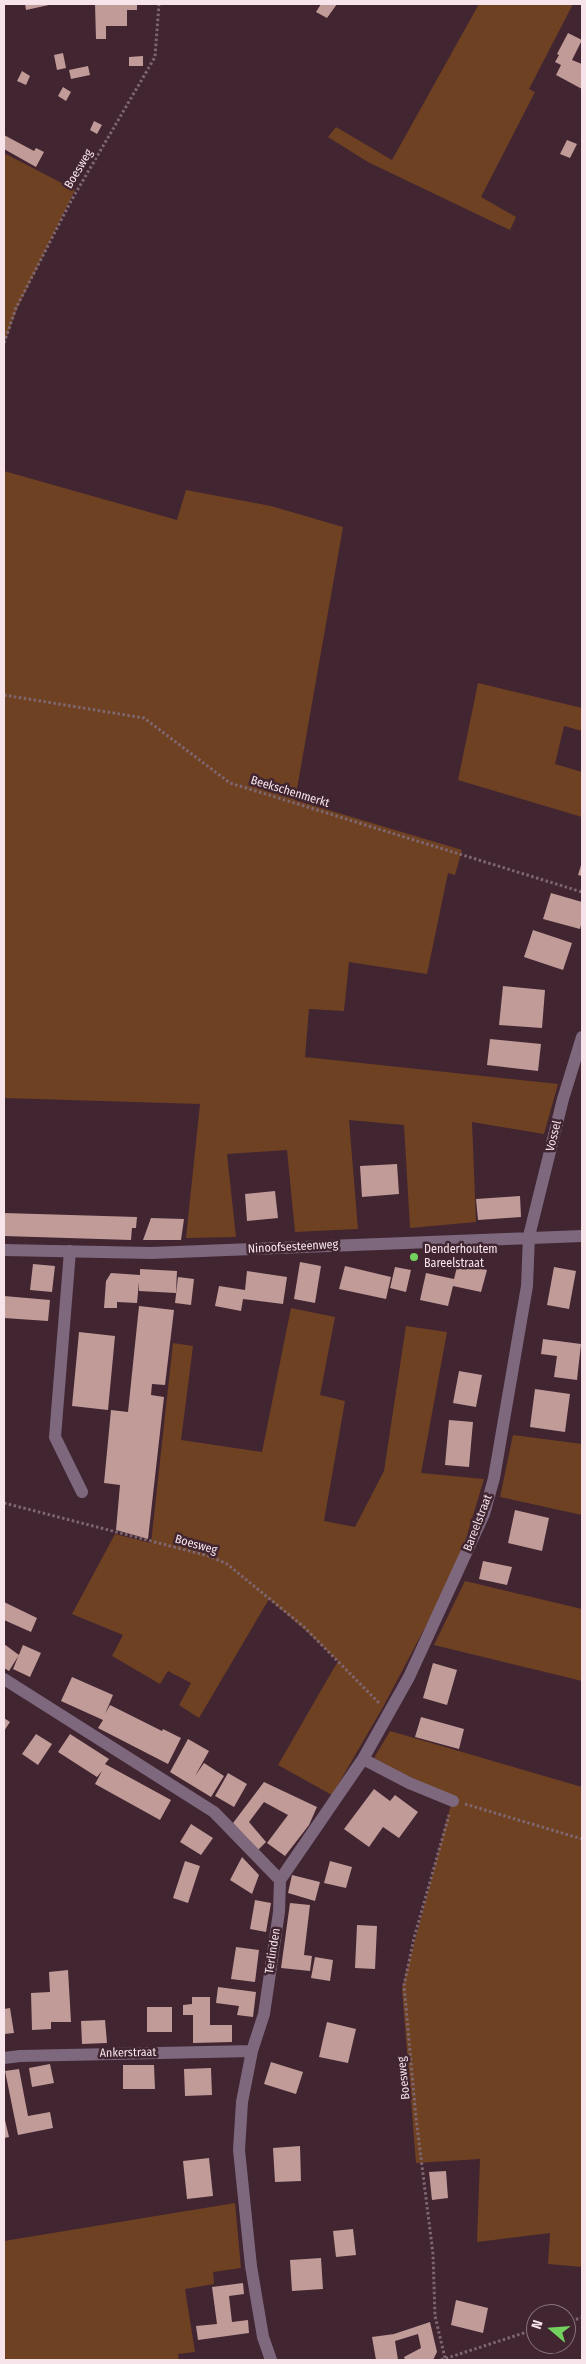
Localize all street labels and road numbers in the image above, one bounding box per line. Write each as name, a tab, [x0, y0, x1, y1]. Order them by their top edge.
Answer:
street label: Boesweg	[62, 147, 96, 191]
street label: Beekschenmerkt	[249, 773, 331, 811]
street label: Vossel	[543, 1119, 565, 1153]
street label: Ninoofsesteenweg	[247, 1237, 339, 1257]
street label: Bareelstraat	[461, 1493, 495, 1553]
street label: Boesweg	[173, 1532, 219, 1558]
street label: Terlinden	[262, 1927, 284, 1975]
street label: Ankerstraat	[100, 2045, 156, 2061]
street label: Boesweg	[395, 2056, 413, 2100]

